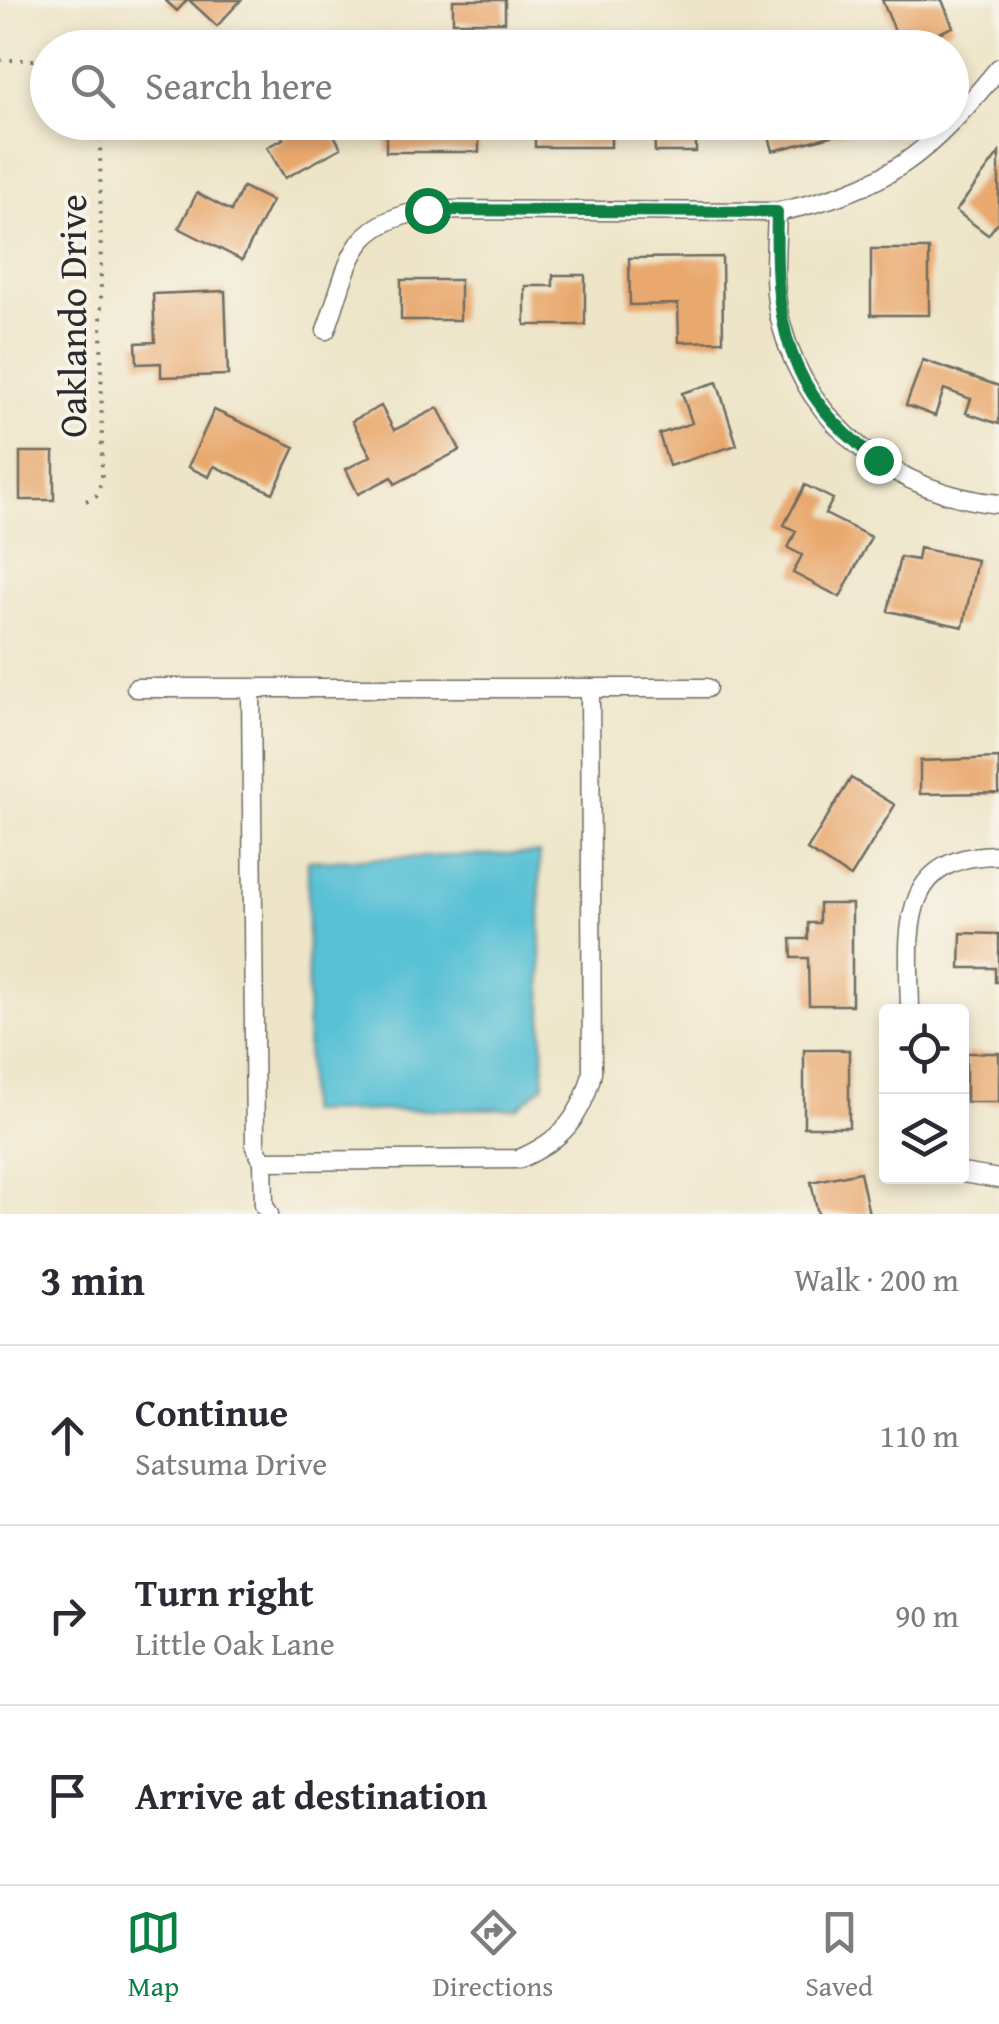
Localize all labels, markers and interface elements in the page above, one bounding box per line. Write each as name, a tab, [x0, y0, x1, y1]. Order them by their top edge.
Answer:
search box	[30, 30, 969, 140]
text: Search here	[145, 57, 333, 113]
icon: search	[65, 58, 120, 113]
route start	[405, 188, 451, 234]
street label: Oaklando Drive	[44, 194, 100, 438]
route end	[856, 438, 902, 484]
map controls	[879, 1004, 969, 1184]
button: locate	[879, 1004, 969, 1094]
button: layers	[879, 1094, 969, 1184]
text: 3 min	[40, 1249, 145, 1310]
text: Walk · 200 m	[794, 1256, 959, 1303]
text: Continue	[135, 1384, 288, 1440]
icon: ahead	[40, 1408, 95, 1463]
text: 110 m	[880, 1412, 959, 1459]
text: Satsuma Drive	[135, 1440, 327, 1487]
text: Turn right	[135, 1564, 314, 1620]
icon: right	[40, 1588, 95, 1643]
text: 90 m	[895, 1592, 959, 1639]
text: Little Oak Lane	[135, 1620, 335, 1667]
text: Arrive at destination	[135, 1767, 488, 1823]
icon: arrive	[40, 1768, 95, 1823]
tab: Map	[126, 1905, 181, 2006]
tab: Directions	[433, 1905, 553, 2006]
tab: Saved	[805, 1905, 873, 2006]

